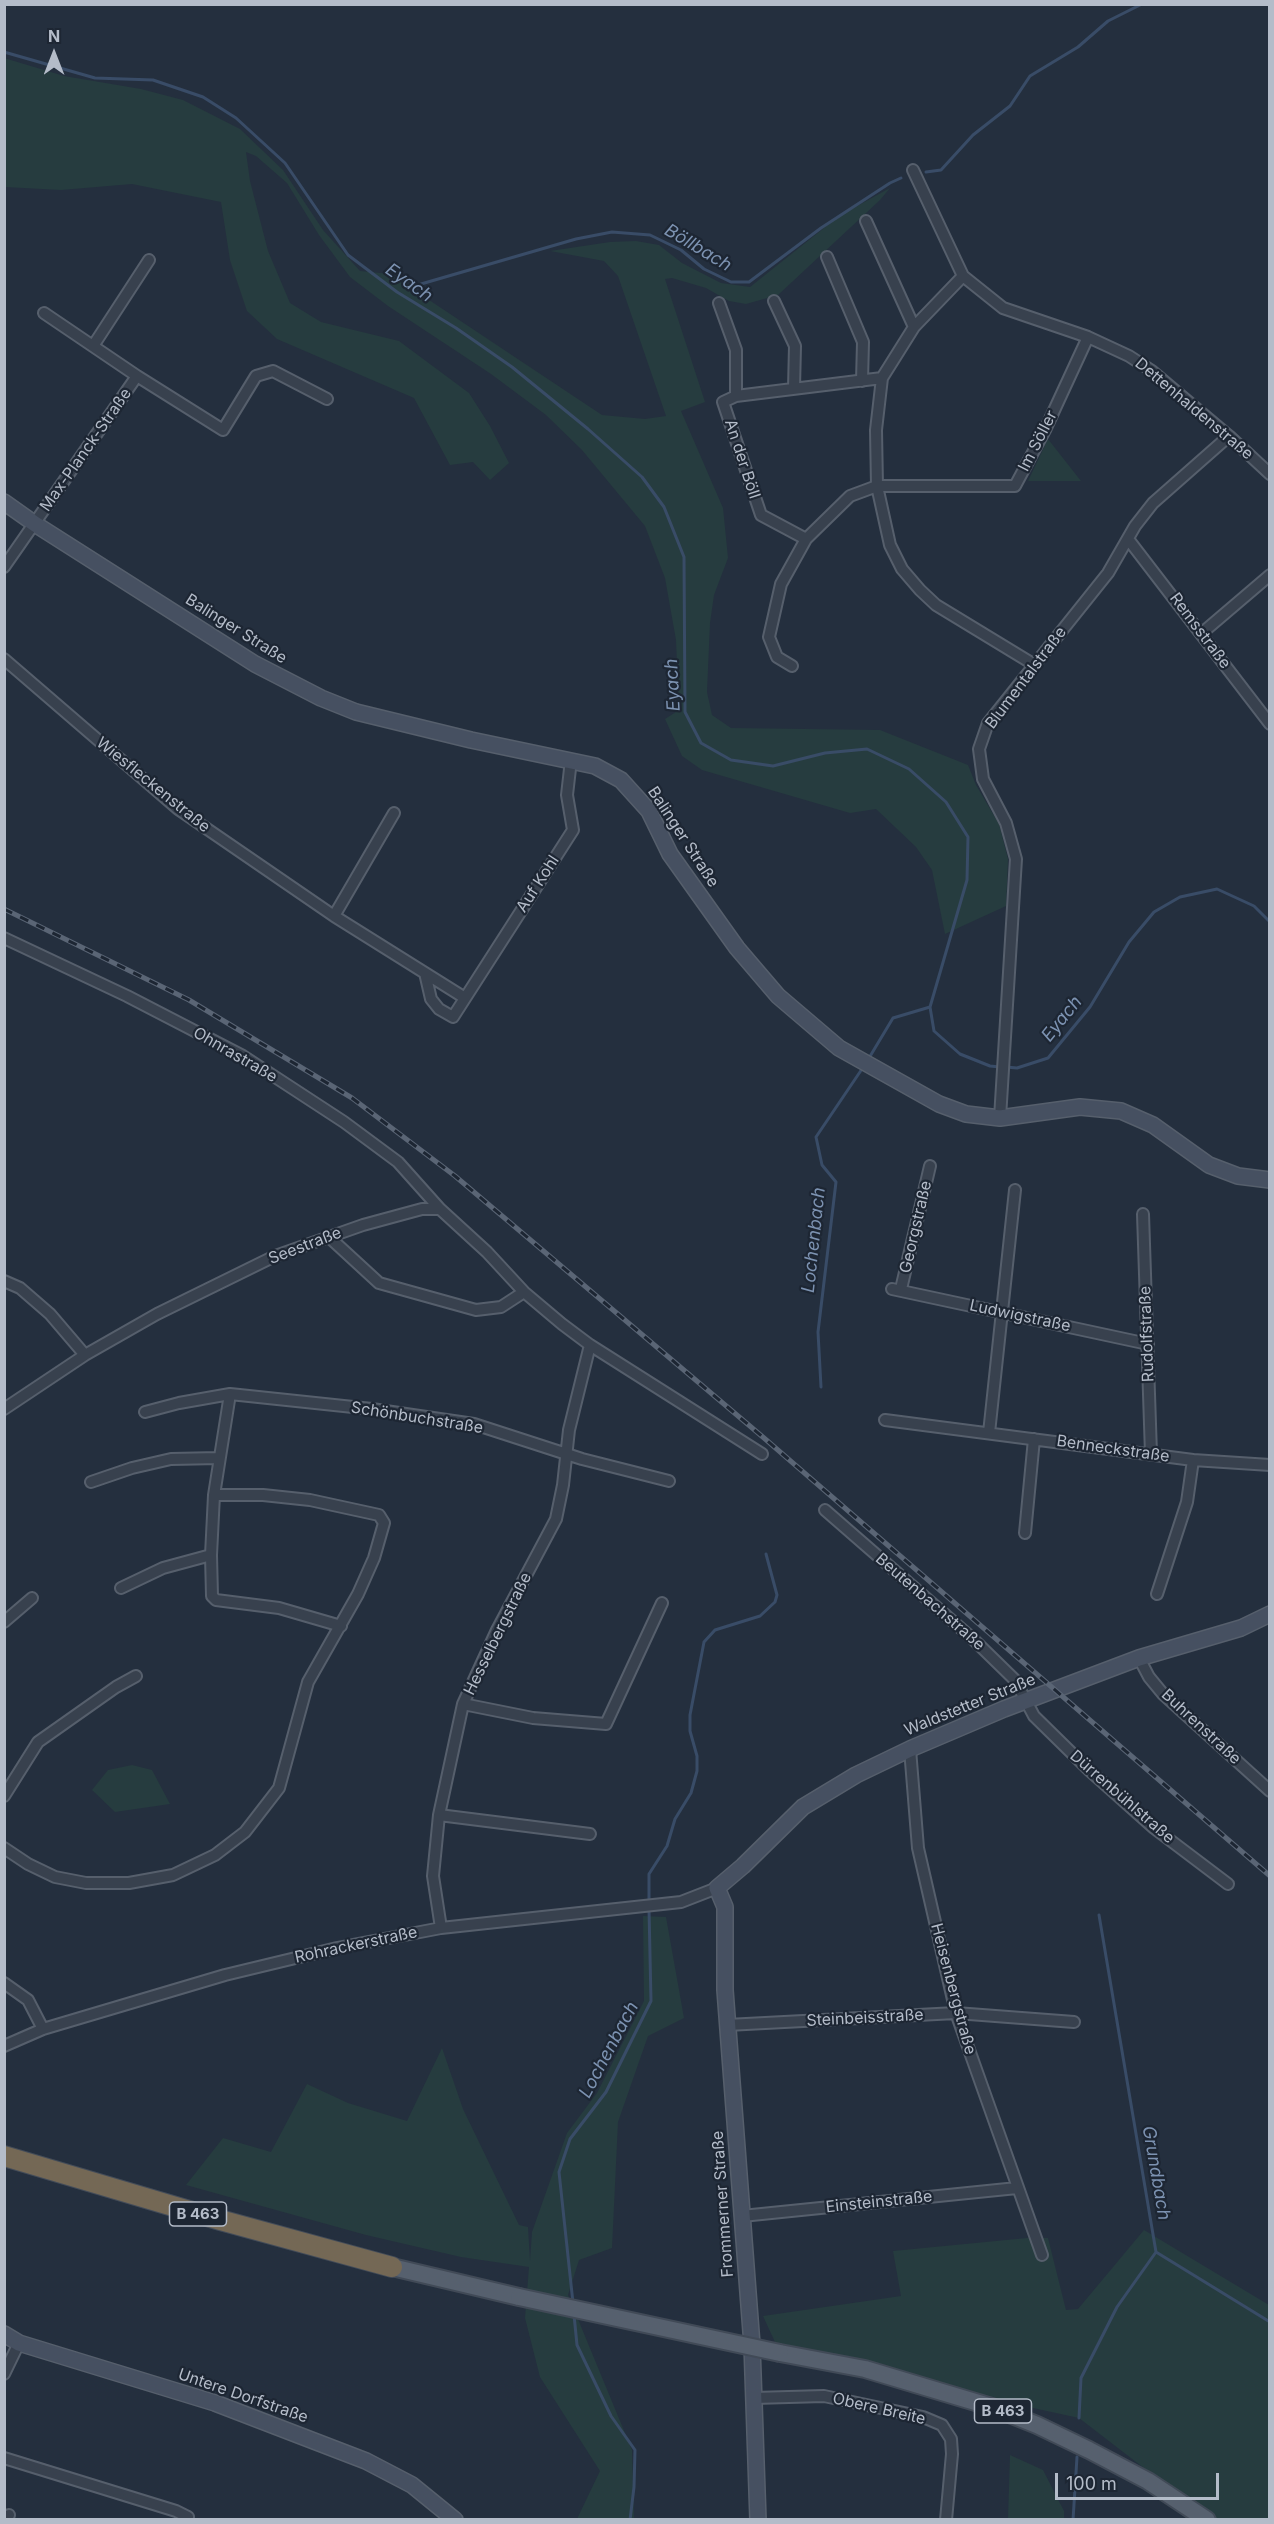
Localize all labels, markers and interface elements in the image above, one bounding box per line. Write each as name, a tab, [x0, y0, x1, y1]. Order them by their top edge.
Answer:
north arrow	[24, 24, 84, 84]
text: N	[48, 26, 60, 46]
water label: Böllbach	[661, 220, 735, 276]
water label: Eyach	[381, 259, 437, 307]
street label: Dettenhaldenstraße	[1131, 354, 1257, 464]
street label: Max-Planck-Straße	[36, 385, 136, 515]
street label: Im Söller	[1015, 407, 1061, 475]
street label: An der Böll	[720, 417, 764, 501]
street label: Remsstraße	[1165, 589, 1235, 673]
street label: Balinger Straße	[182, 590, 290, 668]
street label: Blumentalstraße	[981, 623, 1071, 733]
water label: Eyach	[661, 658, 685, 712]
street label: Wiesfleckenstraße	[92, 733, 214, 837]
street label: Balinger Straße	[643, 783, 723, 891]
street label: Auf Kohl	[513, 852, 563, 916]
water label: Eyach	[1037, 992, 1087, 1046]
street label: Ohnrastraße	[189, 1023, 281, 1087]
street label: Georgstraße	[896, 1179, 936, 1275]
water label: Lochenbach	[798, 1186, 830, 1294]
street label: Seestraße	[266, 1223, 344, 1269]
street label: Rudolfstraße	[1136, 1285, 1158, 1383]
street label: Ludwigstraße	[968, 1296, 1072, 1336]
street label: Schönbuchstraße	[349, 1398, 485, 1438]
street label: Benneckstraße	[1055, 1432, 1171, 1466]
street label: Beutenbachstraße	[871, 1549, 989, 1655]
street label: Hesselbergstraße	[460, 1570, 536, 1698]
street label: Waldstetter Straße	[902, 1670, 1038, 1740]
street label: Buhrenstraße	[1157, 1685, 1245, 1769]
street label: Dürrenbühlstraße	[1066, 1746, 1178, 1848]
street label: Heisenbergstraße	[926, 1921, 980, 2057]
street label: Rohrackerstraße	[293, 1923, 419, 1967]
water label: Lochenbach	[575, 1998, 643, 2102]
street label: Steinbeisstraße	[806, 2005, 924, 2031]
water label: Grundbach	[1137, 2124, 1175, 2222]
street label: Frommerner Straße	[708, 2130, 738, 2278]
street label: Einsteinstraße	[825, 2187, 933, 2217]
road number: B 463	[170, 2202, 226, 2226]
street label: Untere Dorfstraße	[175, 2365, 311, 2427]
street label: Obere Breite	[831, 2389, 927, 2429]
road number: B 463	[974, 2399, 1032, 2423]
scale bar	[1058, 2461, 1222, 2499]
text: 100 m	[1066, 2473, 1117, 2494]

